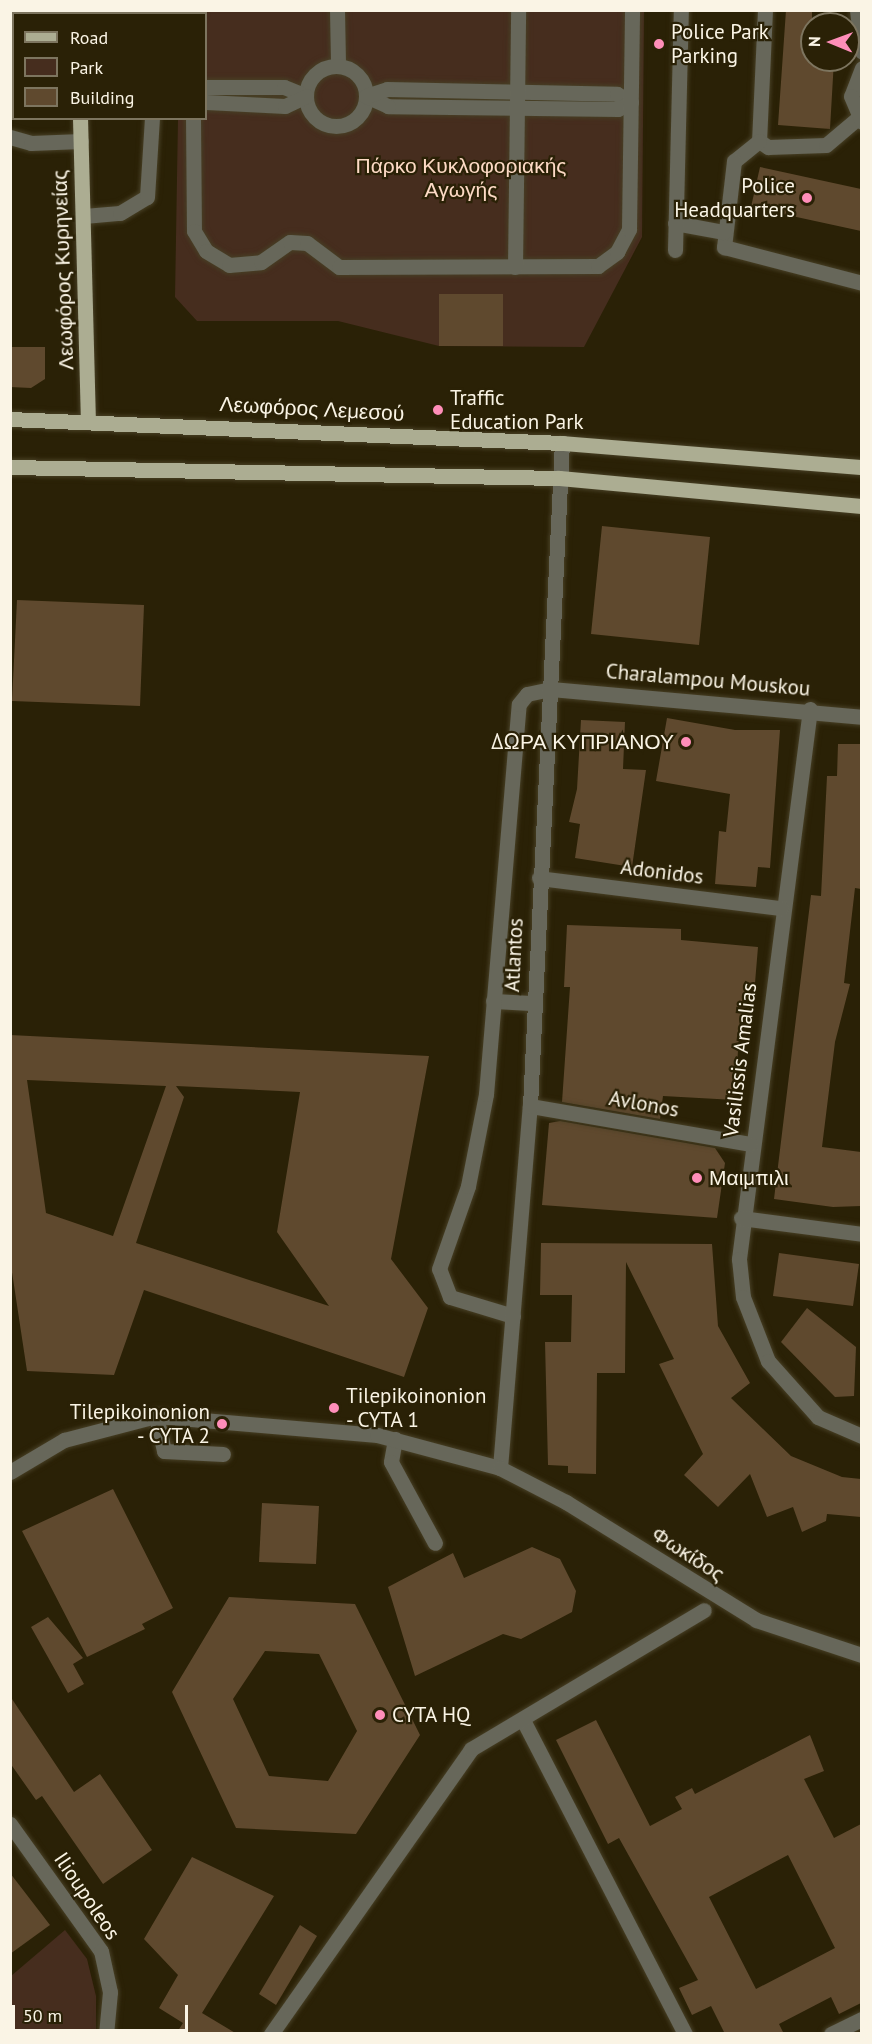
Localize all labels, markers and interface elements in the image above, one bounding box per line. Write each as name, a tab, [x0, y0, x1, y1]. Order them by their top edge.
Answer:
legend	[12, 12, 207, 120]
north arrow	[800, 12, 860, 72]
place label: Police Park Parking	[671, 19, 769, 69]
text: Road	[70, 26, 108, 49]
text: N	[804, 36, 824, 47]
marker: Police Park Parking	[652, 37, 666, 51]
text: Park	[70, 56, 103, 79]
text: Building	[70, 86, 134, 109]
park label: Πάρκο Κυκλοφοριακής Αγωγής	[356, 153, 566, 203]
street label: Λεωφόρος Κυρηνείας	[47, 169, 79, 371]
place label: Police Headquarters	[674, 173, 795, 223]
marker: Police Headquarters	[800, 191, 814, 205]
place label: Traffic Education Park	[450, 385, 583, 435]
street label: Λεωφόρος Λεμεσού	[219, 392, 405, 426]
marker: Traffic Education Park	[431, 403, 445, 417]
street label: Charalampou Mouskou	[605, 659, 811, 701]
place label: ΔΩΡΑ ΚΥΠΡΙΑΝΟΥ	[491, 729, 674, 755]
marker: ΔΩΡΑ ΚΥΠΡΙΑΝΟΥ	[679, 735, 693, 749]
street label: Adonidos	[619, 854, 705, 890]
street label: Atlantos	[499, 917, 529, 993]
street label: Vasilissis Amalias	[718, 981, 762, 1139]
street label: Avlonos	[607, 1085, 681, 1123]
place label: Μαιμπιλι	[709, 1165, 789, 1191]
marker: Μαιμπιλι	[690, 1171, 704, 1185]
place label: Tilepikoinonion - CYTA 1	[346, 1383, 486, 1433]
place label: Tilepikoinonion - CYTA 2	[70, 1399, 210, 1449]
marker: Tilepikoinonion - CYTA 1	[327, 1401, 341, 1415]
marker: Tilepikoinonion - CYTA 2	[215, 1417, 229, 1431]
street label: Φωκίδος	[647, 1521, 729, 1587]
place label: CYTA HQ	[392, 1702, 471, 1728]
marker: CYTA HQ	[373, 1708, 387, 1722]
street label: Ilioupoleos	[49, 1848, 125, 1944]
scale bar	[15, 1993, 190, 2031]
text: 50 m	[23, 2004, 62, 2027]

